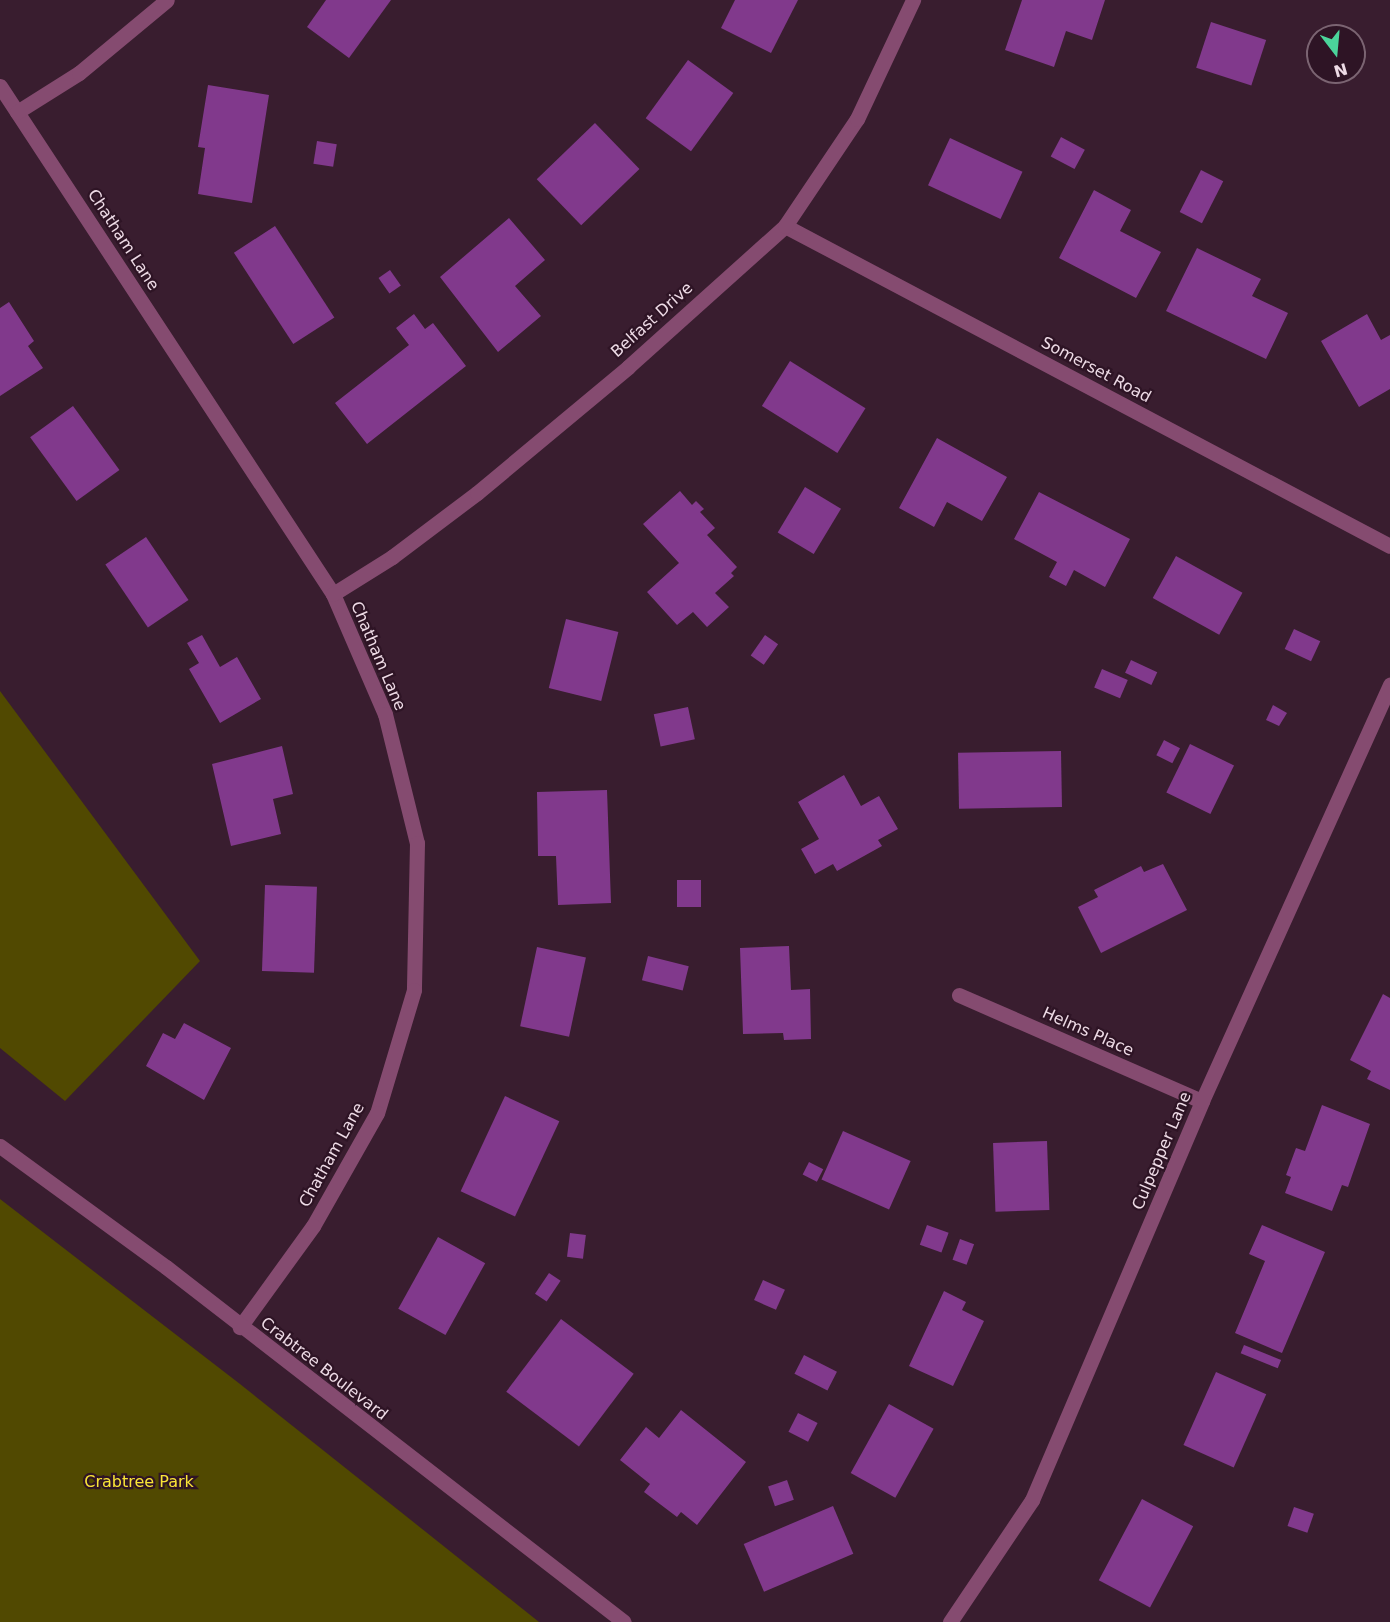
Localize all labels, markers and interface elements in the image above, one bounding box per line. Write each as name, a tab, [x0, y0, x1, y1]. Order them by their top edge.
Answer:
north arrow	[1306, 24, 1366, 84]
text: N	[1332, 59, 1350, 81]
street label: Chatham Lane	[83, 186, 163, 294]
street label: Belfast Drive	[607, 278, 697, 362]
street label: Somerset Road	[1038, 333, 1154, 407]
street label: Chatham Lane	[346, 599, 410, 713]
street label: Helms Place	[1039, 1003, 1137, 1061]
street label: Culpepper Lane	[1128, 1089, 1196, 1213]
street label: Chatham Lane	[295, 1099, 369, 1211]
street label: Crabtree Boulevard	[257, 1313, 391, 1425]
park label: Crabtree Park	[84, 1472, 194, 1492]

